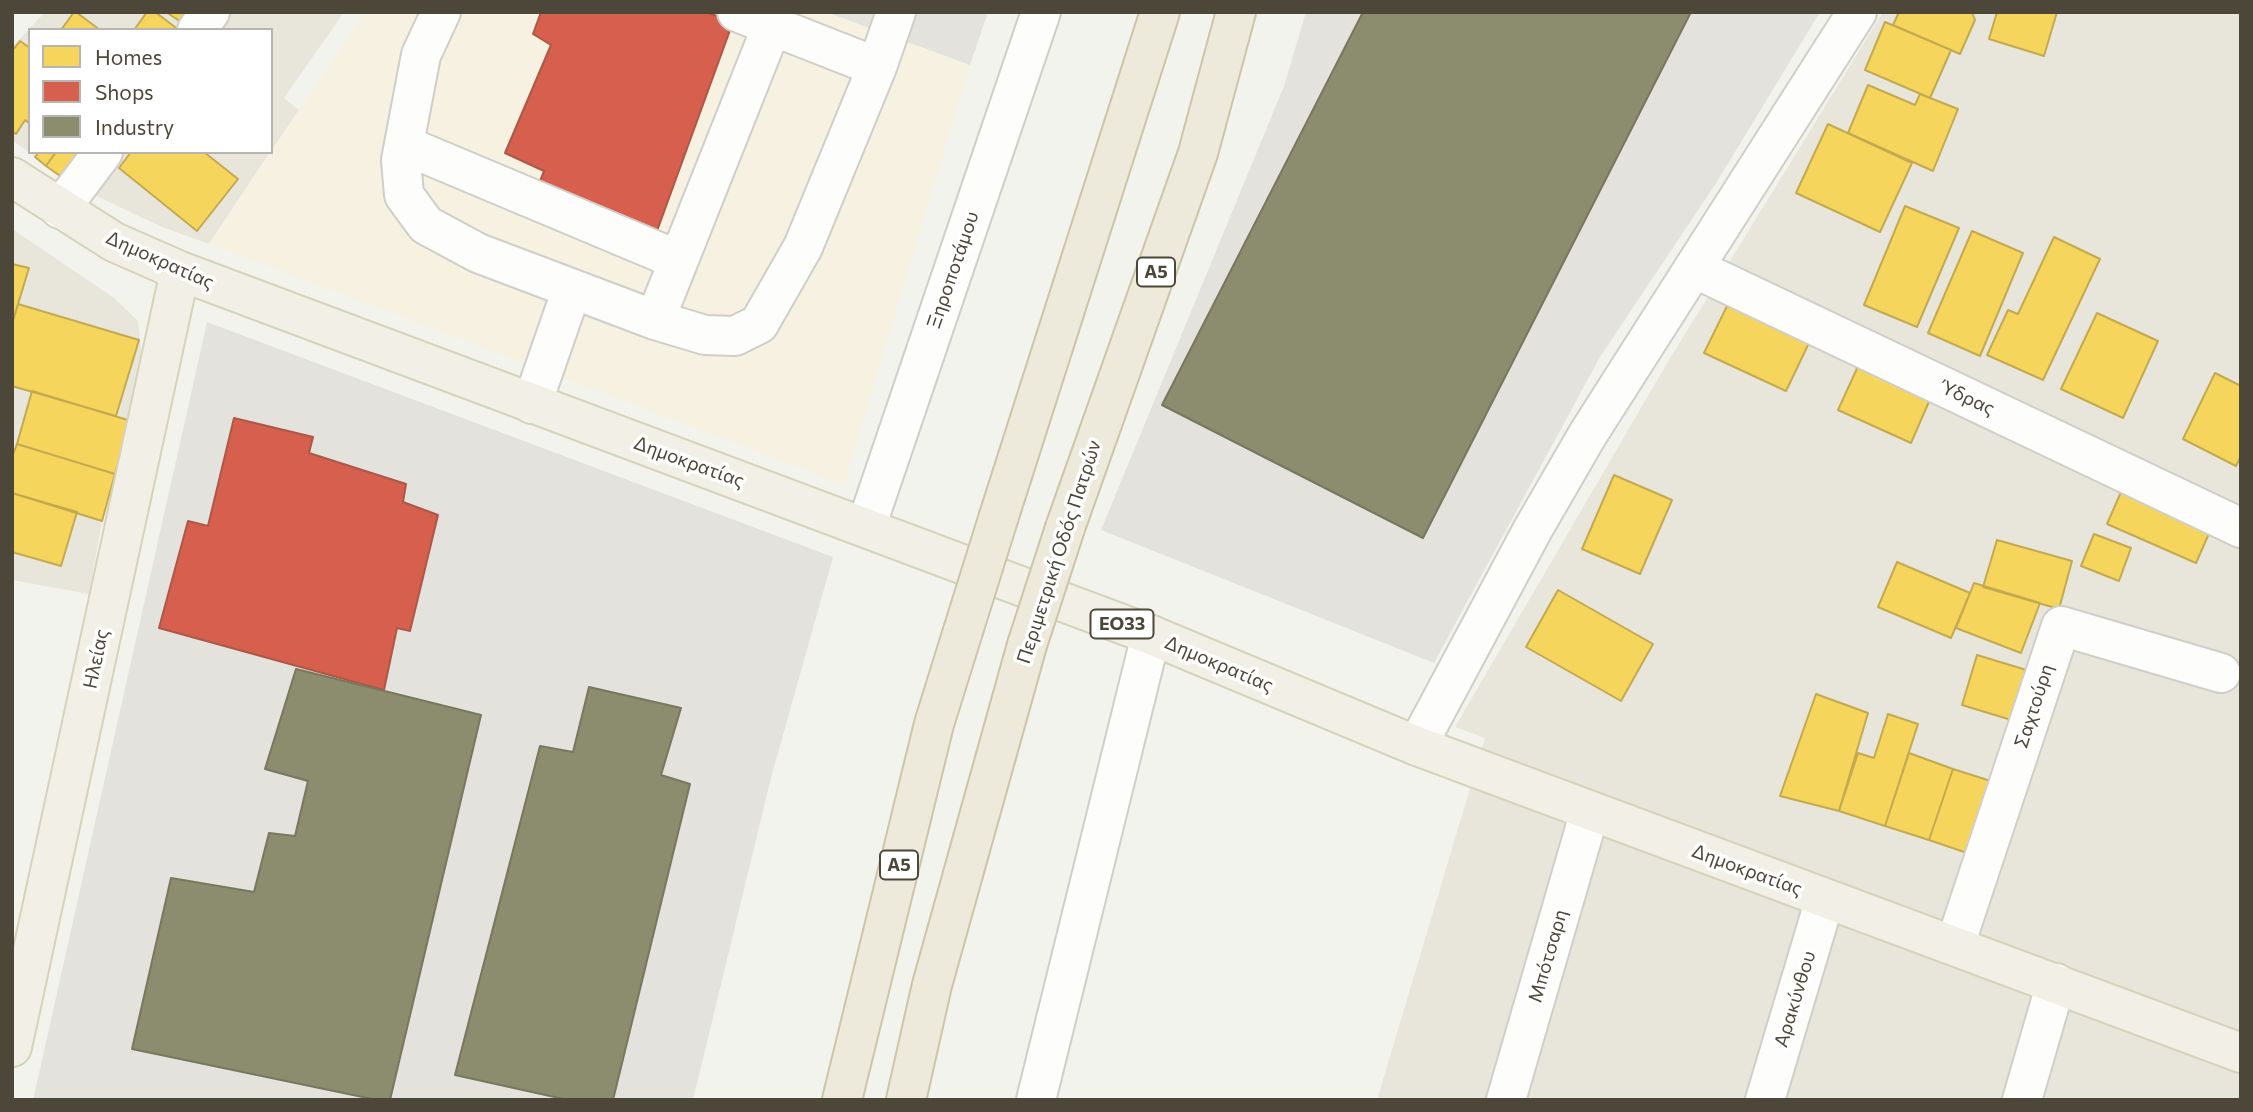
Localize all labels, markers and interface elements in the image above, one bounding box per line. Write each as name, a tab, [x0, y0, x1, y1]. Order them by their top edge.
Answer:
legend	[28, 28, 273, 154]
text: Homes	[95, 44, 162, 69]
text: Shops	[95, 79, 154, 104]
text: Industry	[95, 114, 174, 139]
street label: Ξηροποτάμου	[922, 209, 984, 331]
street label: Δημοκρατίας	[102, 226, 218, 294]
road number: Α5	[1137, 258, 1175, 286]
street label: Ύδρας	[1938, 376, 1998, 420]
street label: Δημοκρατίας	[631, 431, 747, 493]
street label: Περιμετρική Οδός Πατρών	[1012, 438, 1106, 666]
road number: ΕΟ33	[1090, 610, 1154, 638]
street label: Ηλείας	[79, 627, 113, 691]
street label: Δημοκρατίας	[1161, 631, 1277, 697]
street label: Σαχτούρη	[2010, 661, 2058, 751]
street label: Δημοκρατίας	[1689, 839, 1805, 901]
road number: Α5	[880, 850, 918, 880]
street label: Μπότσαρη	[1524, 907, 1572, 1005]
street label: Αρακύνθου	[1770, 948, 1820, 1050]

